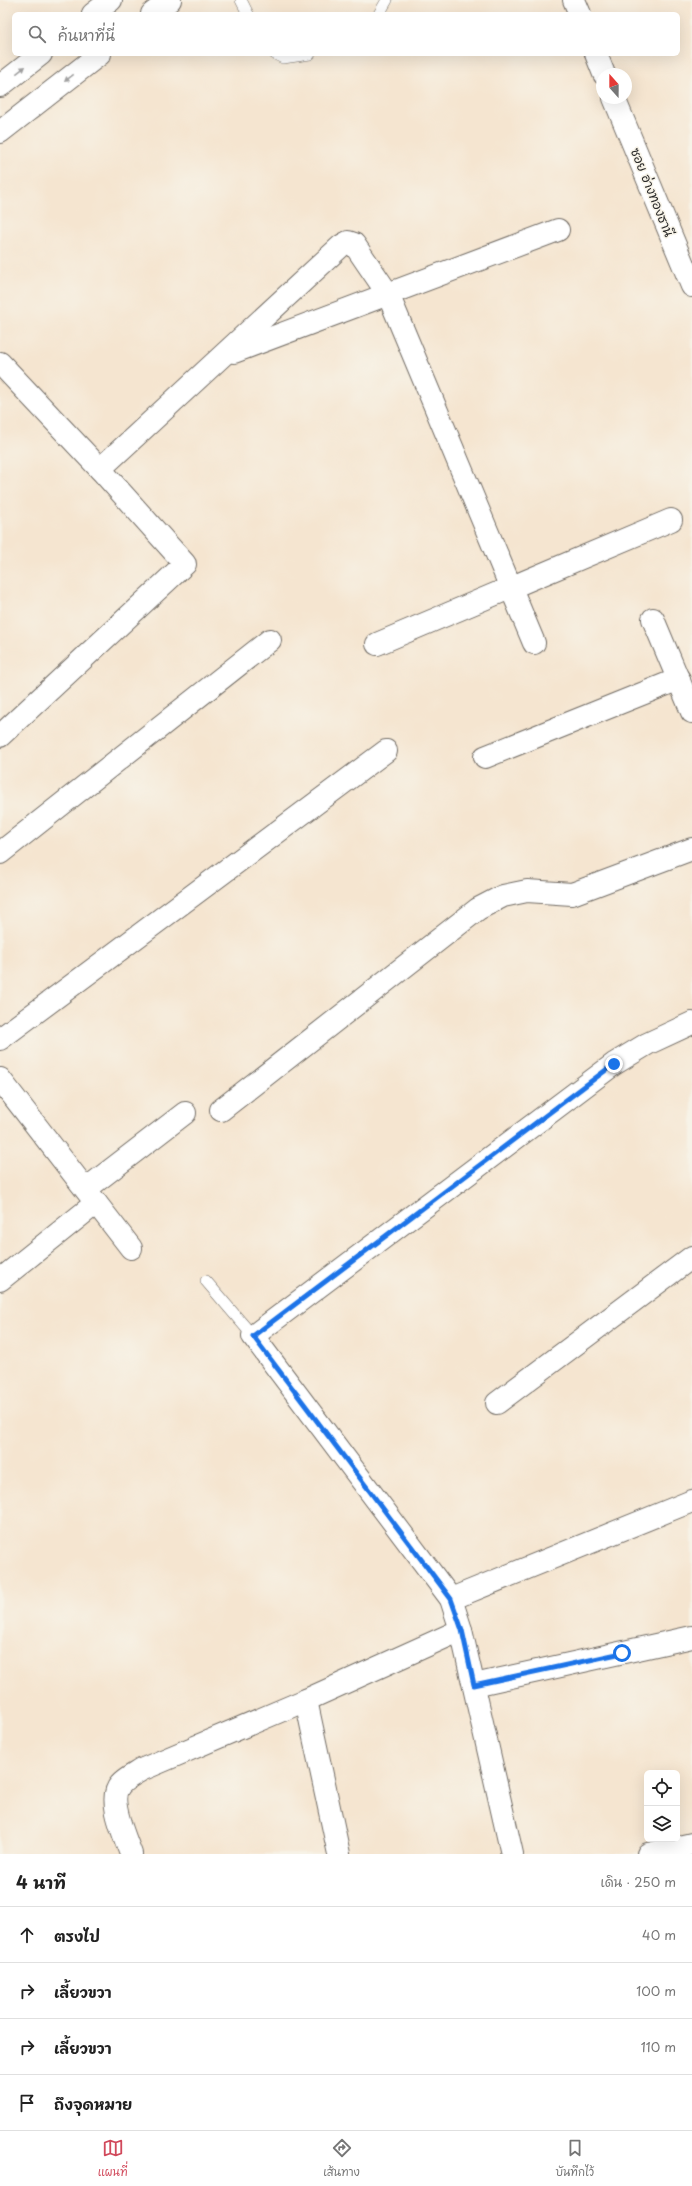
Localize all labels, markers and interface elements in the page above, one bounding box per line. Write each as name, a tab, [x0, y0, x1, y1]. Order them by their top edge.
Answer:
search box	[12, 12, 680, 56]
icon: search	[26, 23, 48, 45]
text: ค้นหาที่นี่	[58, 23, 115, 46]
one-way arrow	[15, 66, 26, 74]
north arrow	[596, 68, 632, 104]
one-way arrow	[64, 74, 75, 82]
street label: ซอย อ่างทองธานี	[627, 145, 680, 240]
route end	[605, 1055, 623, 1073]
route start	[613, 1644, 631, 1662]
map controls	[644, 1770, 680, 1842]
button: locate	[644, 1770, 680, 1806]
button: layers	[644, 1806, 680, 1842]
text: 4 นาที	[16, 1869, 66, 1895]
text: เดิน · 250 m	[601, 1872, 676, 1891]
icon: ahead	[16, 1924, 38, 1946]
text: ตรงไป	[54, 1924, 100, 1947]
text: 40 m	[642, 1925, 676, 1944]
icon: right	[16, 1980, 38, 2002]
text: เลี้ยวขวา	[54, 1980, 112, 2003]
text: 100 m	[636, 1981, 676, 2000]
icon: right	[16, 2036, 38, 2058]
text: เลี้ยวขวา	[54, 2036, 112, 2059]
text: 110 m	[641, 2037, 676, 2056]
icon: arrive	[16, 2092, 38, 2114]
text: ถึงจุดหมาย	[54, 2092, 132, 2115]
tab: แผนที่	[98, 2137, 128, 2180]
tab: เส้นทาง	[323, 2137, 360, 2180]
tab: บันทึกไว้	[555, 2137, 594, 2180]

